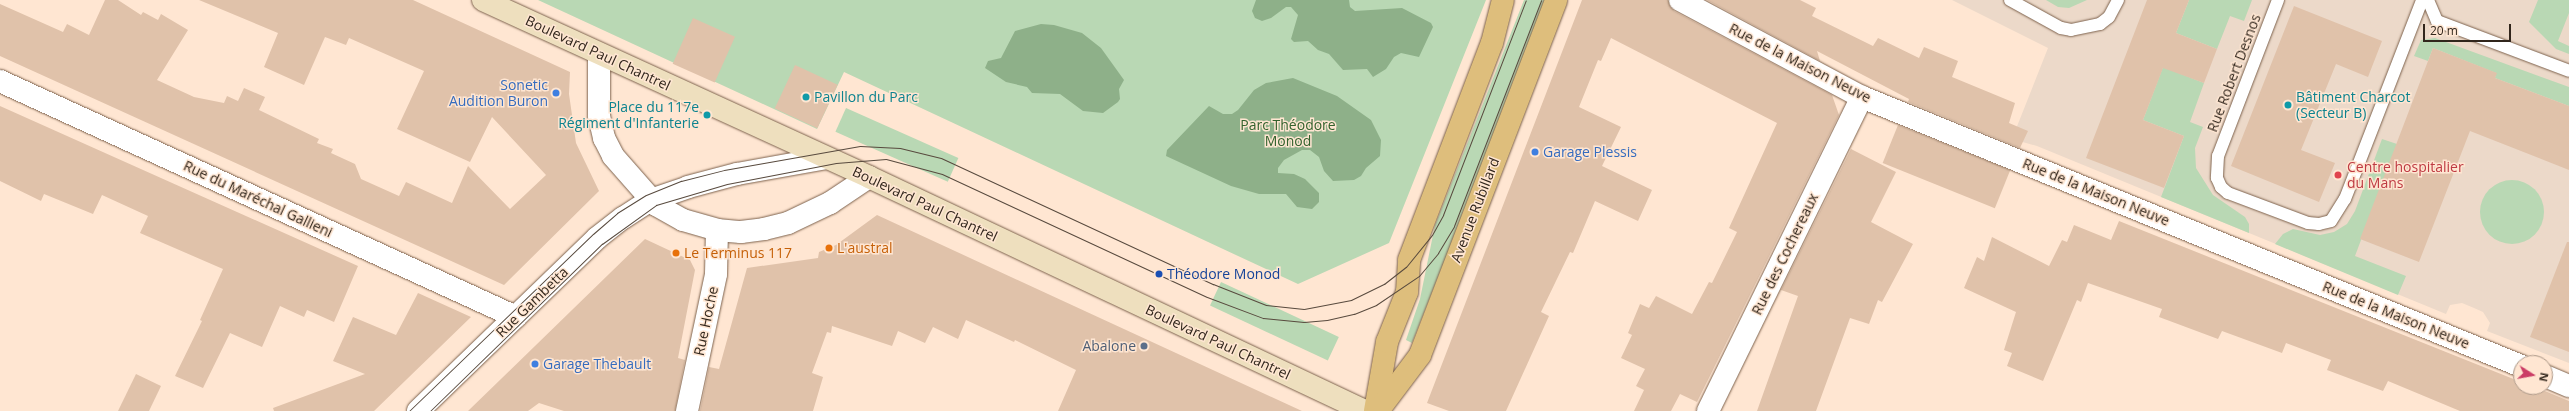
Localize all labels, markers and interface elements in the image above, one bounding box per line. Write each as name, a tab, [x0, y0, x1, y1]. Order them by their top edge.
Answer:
street label: Boulevard Paul Chantrel	[523, 12, 673, 94]
street label: Rue Robert Desnos	[2204, 12, 2264, 134]
scale bar	[2425, 16, 2513, 42]
street label: Rue de la Maison Neuve	[1726, 20, 1874, 106]
text: 20 m	[2430, 22, 2458, 39]
place label: Sonetic Audition Buron	[449, 77, 548, 110]
marker: Sonetic Audition Buron	[551, 88, 561, 98]
place label: Pavillon du Parc	[814, 89, 918, 105]
place label: Bâtiment Charcot (Secteur B)	[2296, 89, 2410, 122]
marker: Pavillon du Parc	[801, 92, 811, 102]
place label: Place du 117e Régiment d'Infanterie	[558, 99, 699, 132]
marker: Bâtiment Charcot (Secteur B)	[2283, 100, 2293, 110]
marker: Place du 117e Régiment d'Infanterie	[702, 110, 712, 120]
park label: Parc Théodore Monod	[1240, 117, 1336, 150]
place label: Garage Plessis	[1543, 144, 1637, 160]
marker: Garage Plessis	[1530, 147, 1540, 157]
street label: Avenue Rubillard	[1447, 155, 1503, 265]
street label: Rue de la Maison Neuve	[2020, 155, 2172, 229]
street label: Rue du Maréchal Gallieni	[181, 157, 335, 241]
place label: Centre hospitalier du Mans	[2347, 159, 2464, 192]
street label: Boulevard Paul Chantrel	[850, 163, 1000, 245]
marker: Centre hospitalier du Mans	[2332, 169, 2344, 181]
street label: Rue des Cochereaux	[1748, 190, 1822, 318]
place label: L'austral	[837, 240, 892, 256]
marker: L'austral	[824, 243, 834, 253]
place label: Le Terminus 117	[684, 245, 792, 261]
marker: Le Terminus 117	[671, 248, 681, 258]
street label: Rue Gambetta	[492, 263, 572, 341]
place label: Théodore Monod	[1167, 266, 1280, 282]
marker: Théodore Monod	[1154, 269, 1164, 279]
street label: Rue de la Maison Neuve	[2320, 278, 2472, 352]
street label: Rue Hoche	[690, 285, 722, 357]
street label: Boulevard Paul Chantrel	[1143, 301, 1293, 383]
place label: Abalone	[1082, 338, 1136, 354]
marker: Abalone	[1139, 341, 1149, 351]
north arrow	[2513, 355, 2553, 395]
place label: Garage Thebault	[543, 356, 651, 372]
marker: Garage Thebault	[530, 359, 540, 369]
text: N	[2536, 371, 2553, 383]

